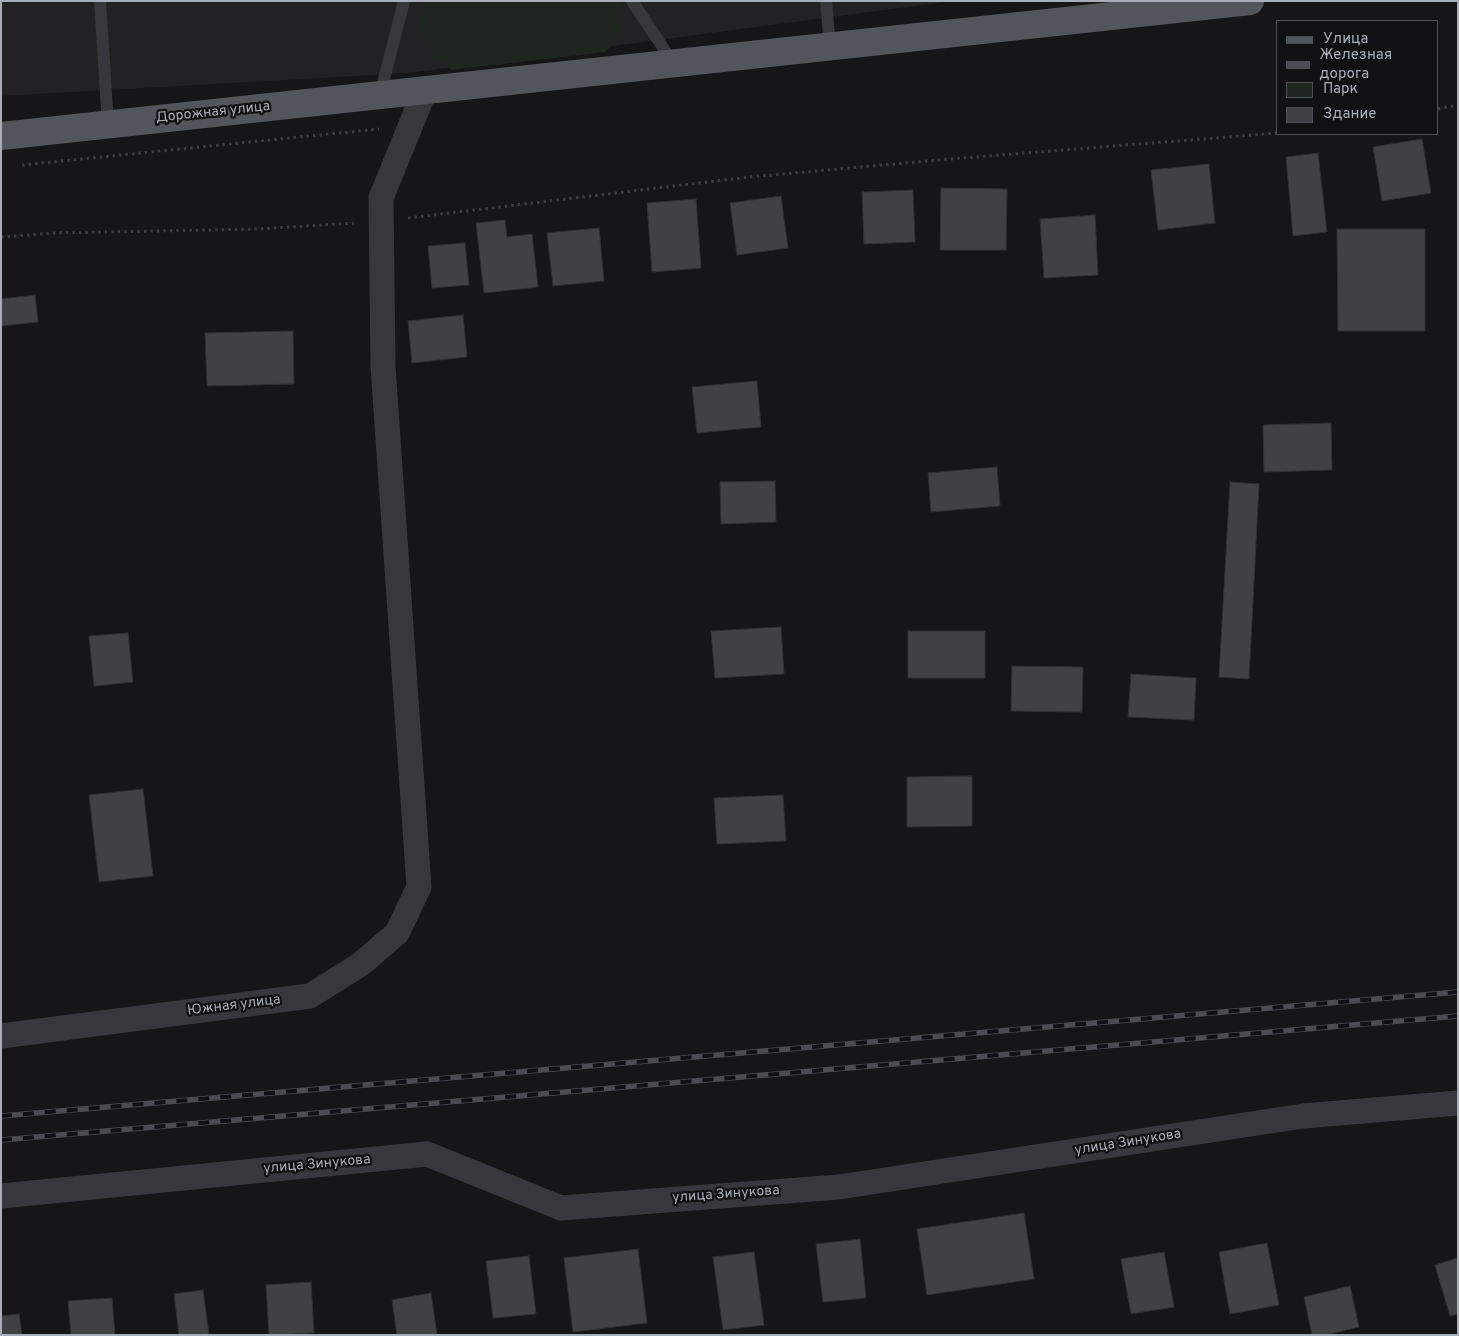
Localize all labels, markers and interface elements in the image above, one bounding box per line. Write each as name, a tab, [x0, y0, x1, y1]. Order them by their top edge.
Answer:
legend	[1276, 20, 1439, 135]
text: Улица	[1323, 30, 1368, 49]
text: Железная дорога	[1320, 46, 1392, 84]
text: Парк	[1323, 80, 1358, 99]
street label: Дорожная улица	[155, 99, 271, 127]
text: Здание	[1323, 105, 1376, 124]
street label: Южная улица	[186, 992, 282, 1020]
street label: улица Зинукова	[1074, 1126, 1182, 1160]
street label: улица Зинукова	[263, 1152, 371, 1178]
street label: улица Зинукова	[672, 1183, 780, 1207]

